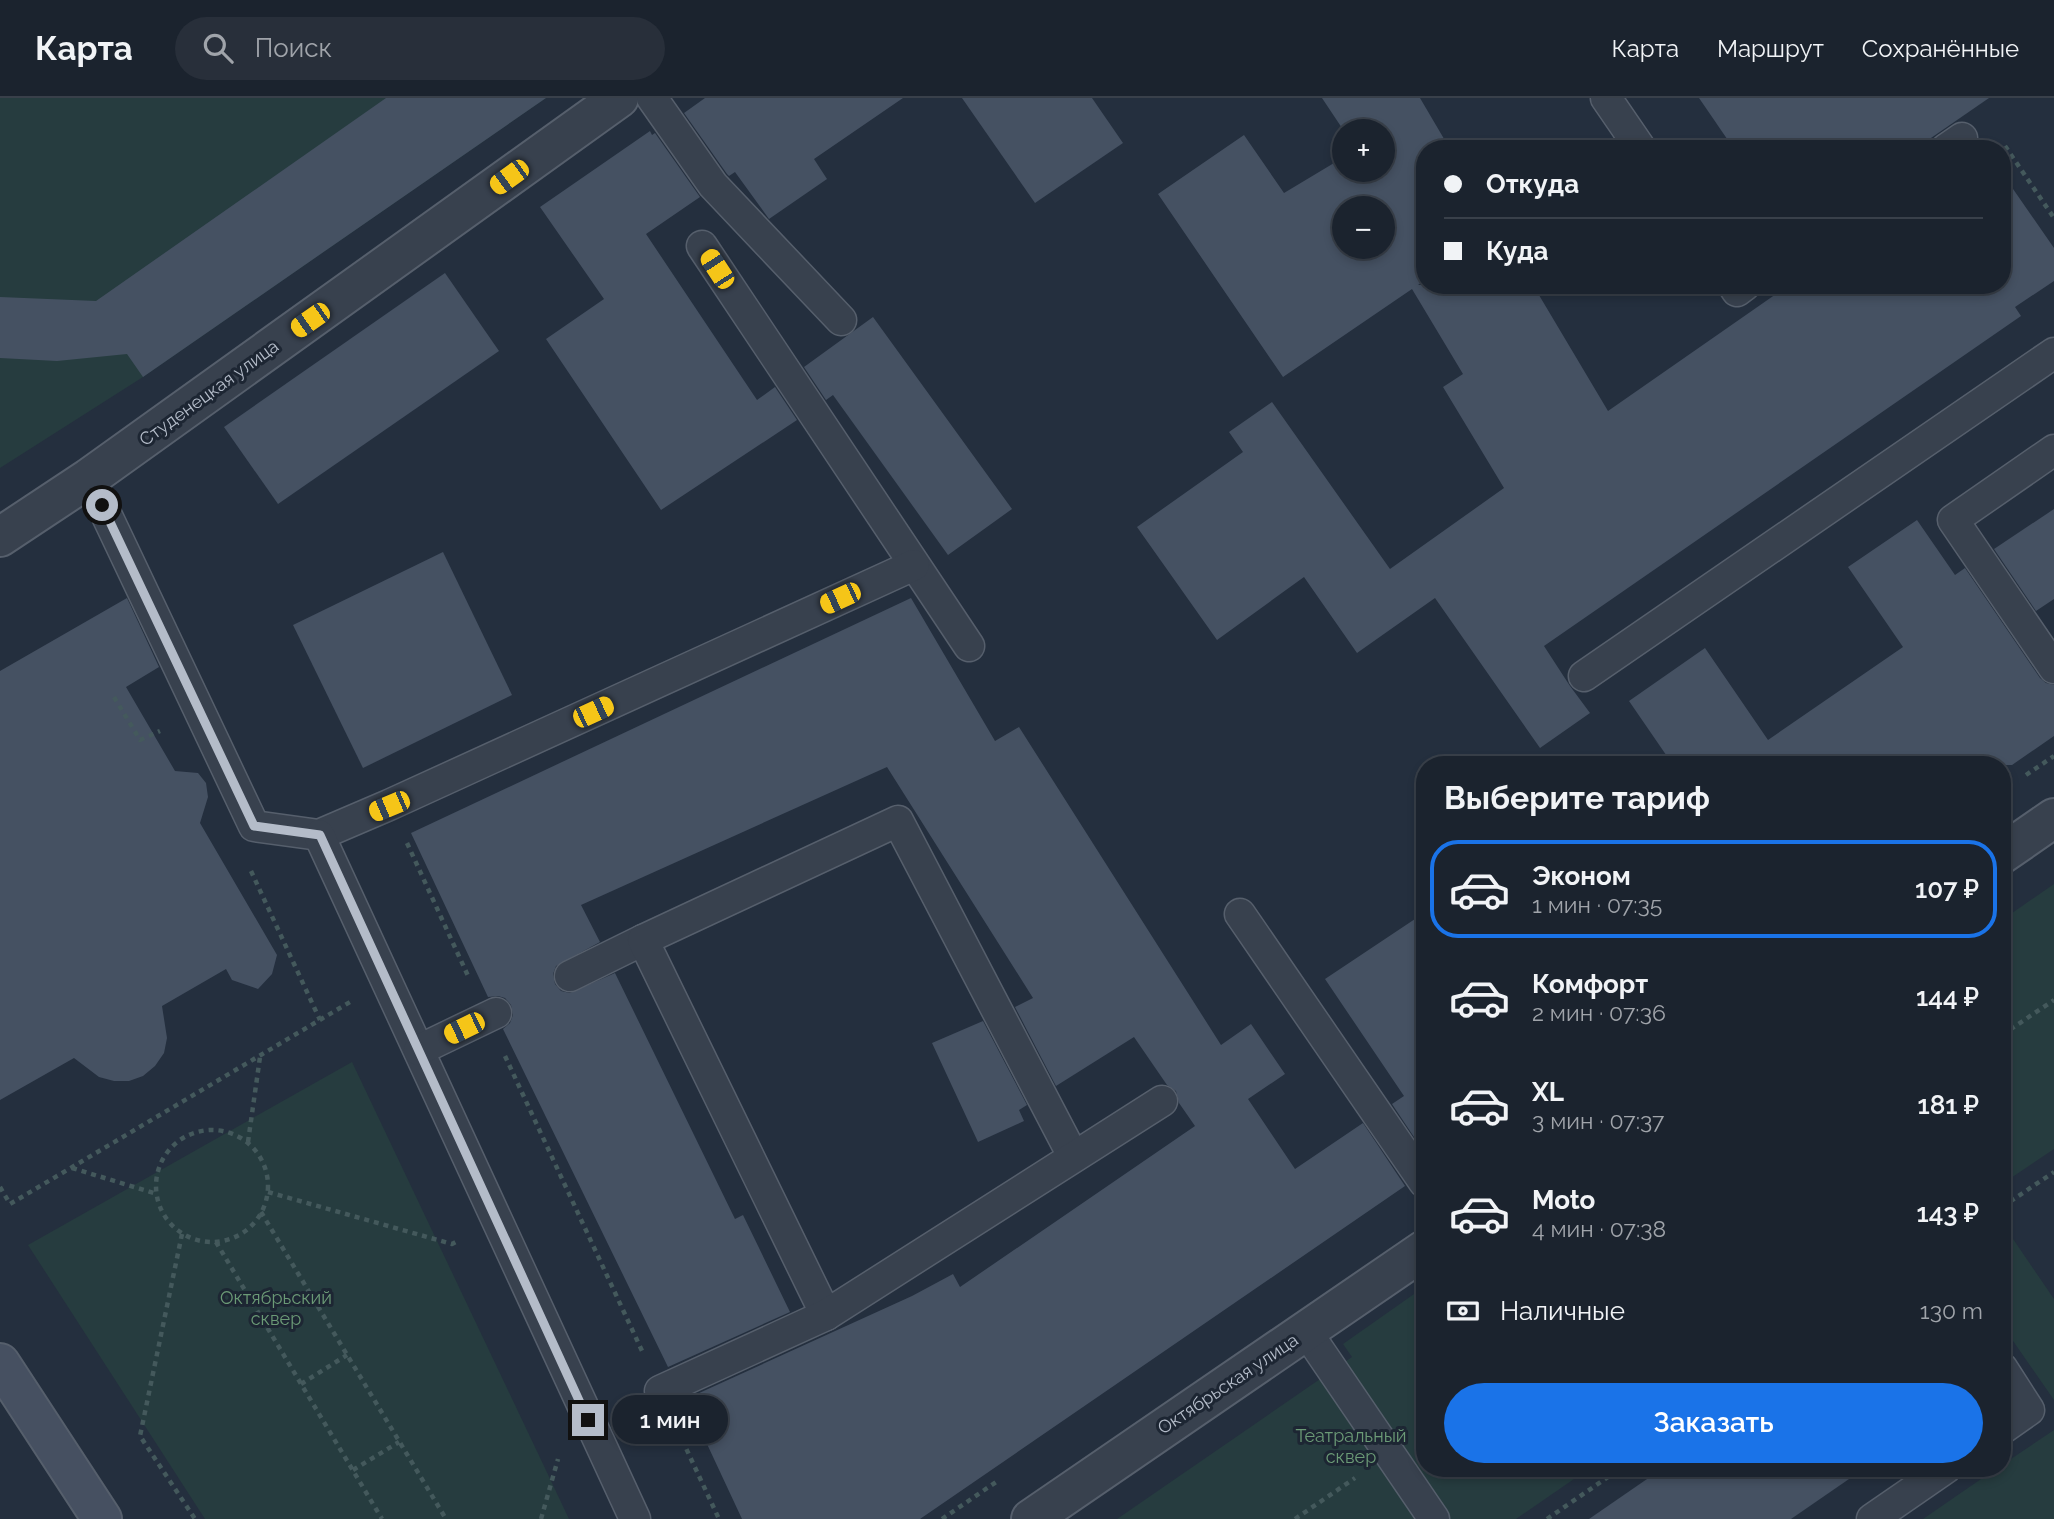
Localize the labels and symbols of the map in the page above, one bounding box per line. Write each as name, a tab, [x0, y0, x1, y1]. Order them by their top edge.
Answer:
car	[486, 156, 533, 198]
car	[697, 246, 738, 292]
car	[287, 299, 334, 341]
street label: Студенецкая улица	[135, 335, 282, 450]
route start	[86, 489, 118, 521]
car	[817, 580, 864, 616]
car	[570, 694, 617, 730]
car	[366, 788, 413, 824]
car	[441, 1009, 488, 1047]
park label: Октябрьский сквер	[220, 1287, 332, 1329]
street label: Октябрьская улица	[1154, 1329, 1302, 1438]
callout: 1 мин	[612, 1396, 728, 1444]
route end	[572, 1404, 604, 1436]
park label: Театральный сквер	[1295, 1425, 1407, 1467]

